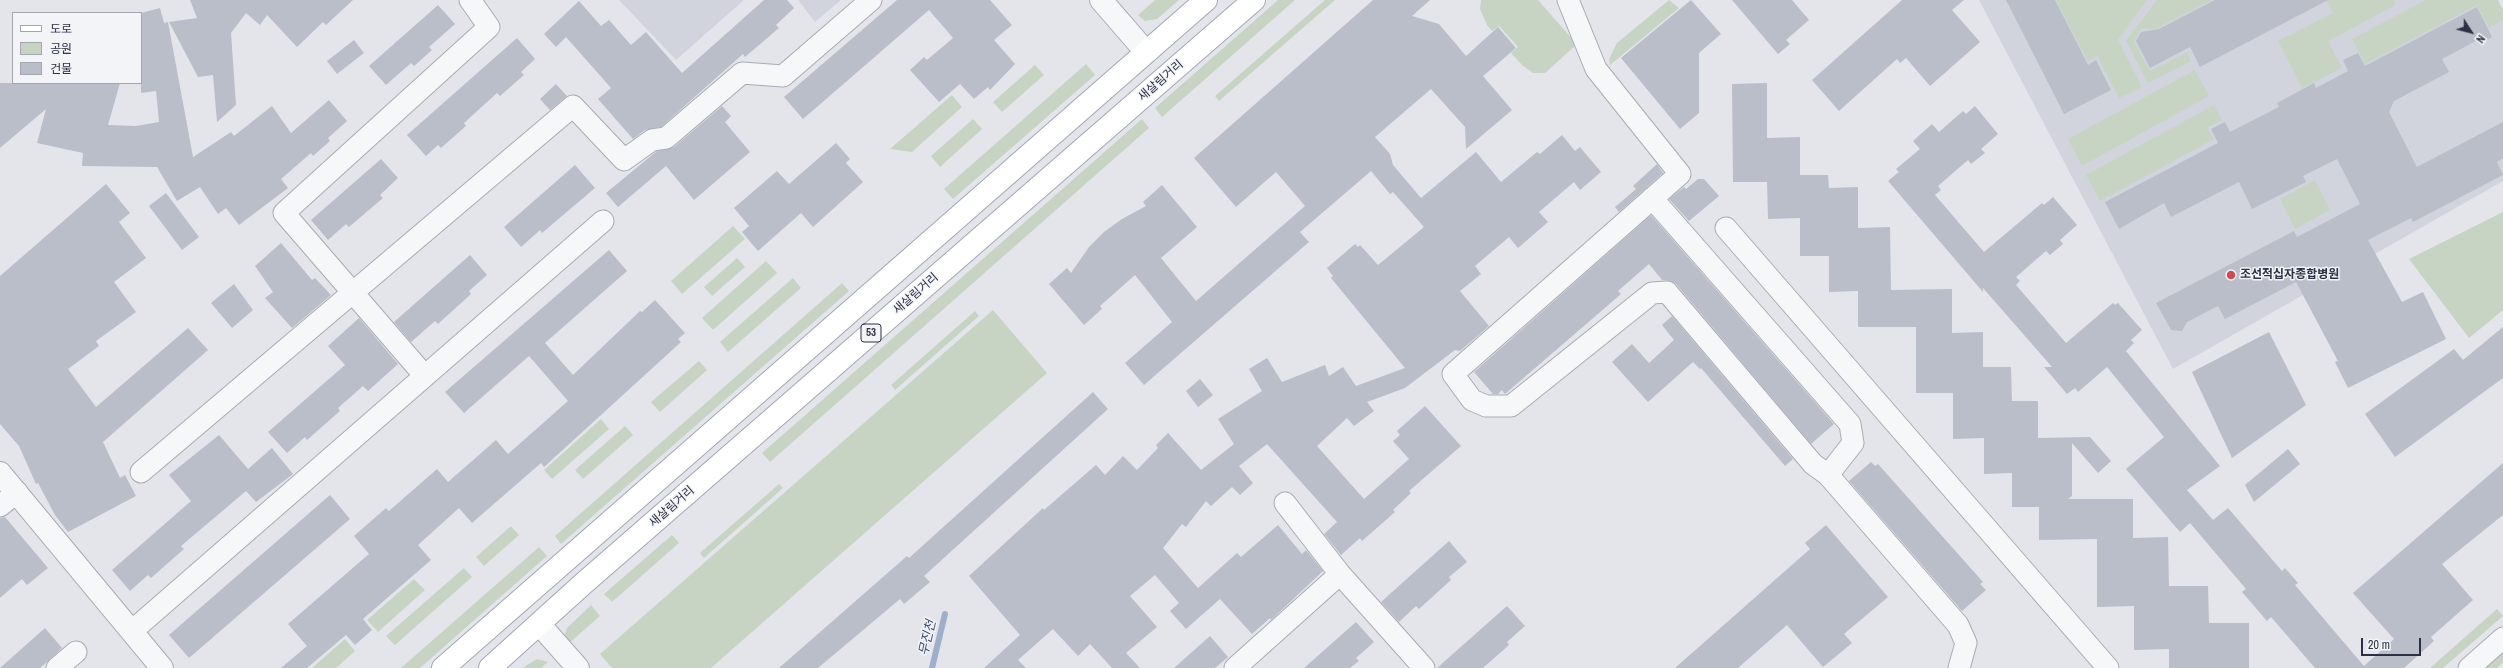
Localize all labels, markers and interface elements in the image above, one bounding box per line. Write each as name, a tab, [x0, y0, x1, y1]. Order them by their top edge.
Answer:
legend	[12, 12, 142, 84]
north arrow	[2451, 12, 2491, 52]
text: 도로	[50, 21, 72, 37]
text: N	[2473, 32, 2488, 46]
text: 공원	[50, 41, 72, 57]
street label: 새살림거리	[1135, 57, 1187, 105]
text: 건물	[50, 61, 72, 77]
place label: 조선적십자종합병원	[2240, 268, 2339, 282]
marker: 조선적십자종합병원	[2225, 269, 2237, 281]
street label: 새살림거리	[890, 270, 942, 318]
road number: 53	[861, 324, 881, 342]
street label: 새살림거리	[646, 483, 698, 531]
water label: 무진천	[916, 619, 940, 657]
scale bar	[2363, 630, 2423, 656]
text: 20 m	[2368, 637, 2390, 653]

